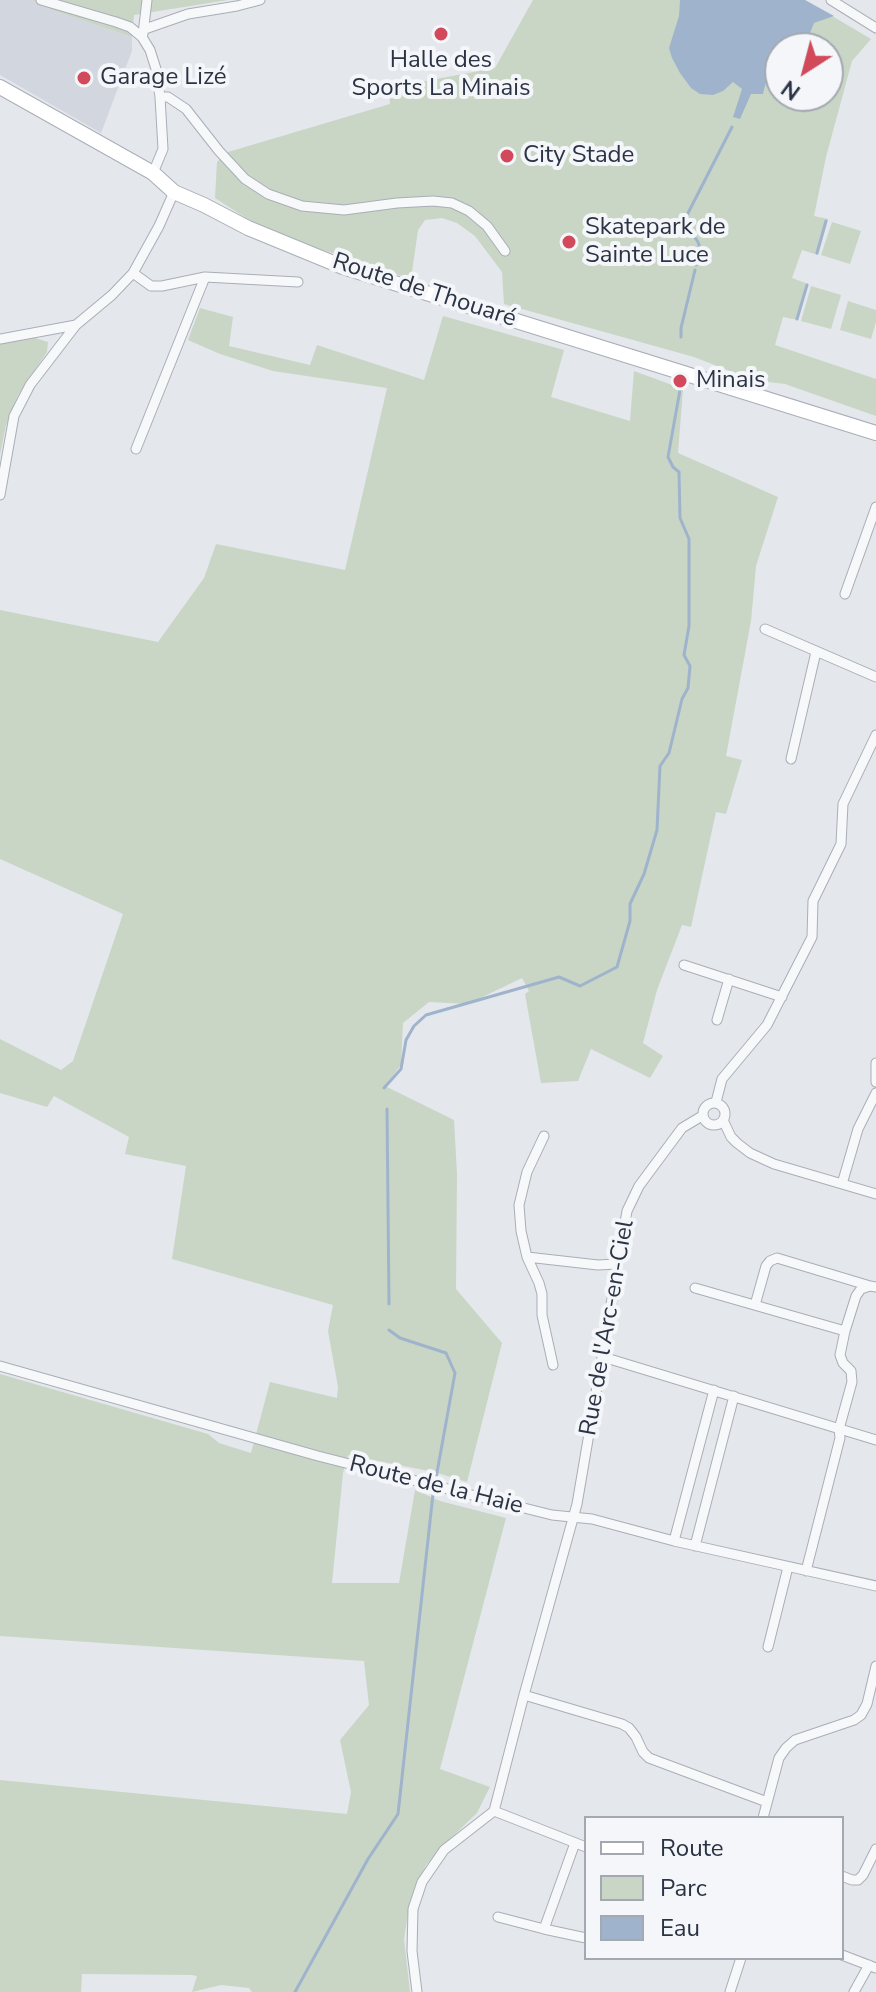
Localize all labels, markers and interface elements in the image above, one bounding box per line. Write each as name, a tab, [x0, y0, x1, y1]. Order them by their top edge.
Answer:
marker: Halle des Sports La Minais	[432, 25, 450, 43]
north arrow	[764, 32, 844, 112]
place label: Halle des Sports La Minais	[352, 47, 530, 103]
place label: Garage Lizé	[100, 64, 227, 92]
marker: Garage Lizé	[75, 69, 93, 87]
text: N	[776, 73, 807, 107]
place label: City Stade	[523, 142, 634, 170]
marker: City Stade	[498, 147, 516, 165]
place label: Skatepark de Sainte Luce	[585, 214, 726, 270]
marker: Skatepark de Sainte Luce	[560, 233, 578, 251]
street label: Route de Thouaré	[328, 248, 520, 334]
place label: Minais	[696, 367, 766, 395]
marker: Minais	[671, 372, 689, 390]
street label: Rue de l'Arc-en-Ciel	[575, 1218, 641, 1438]
street label: Route de la Haie	[346, 1450, 526, 1522]
legend	[584, 1816, 844, 1960]
text: Route	[660, 1832, 724, 1864]
text: Parc	[660, 1872, 707, 1904]
text: Eau	[660, 1912, 700, 1944]

